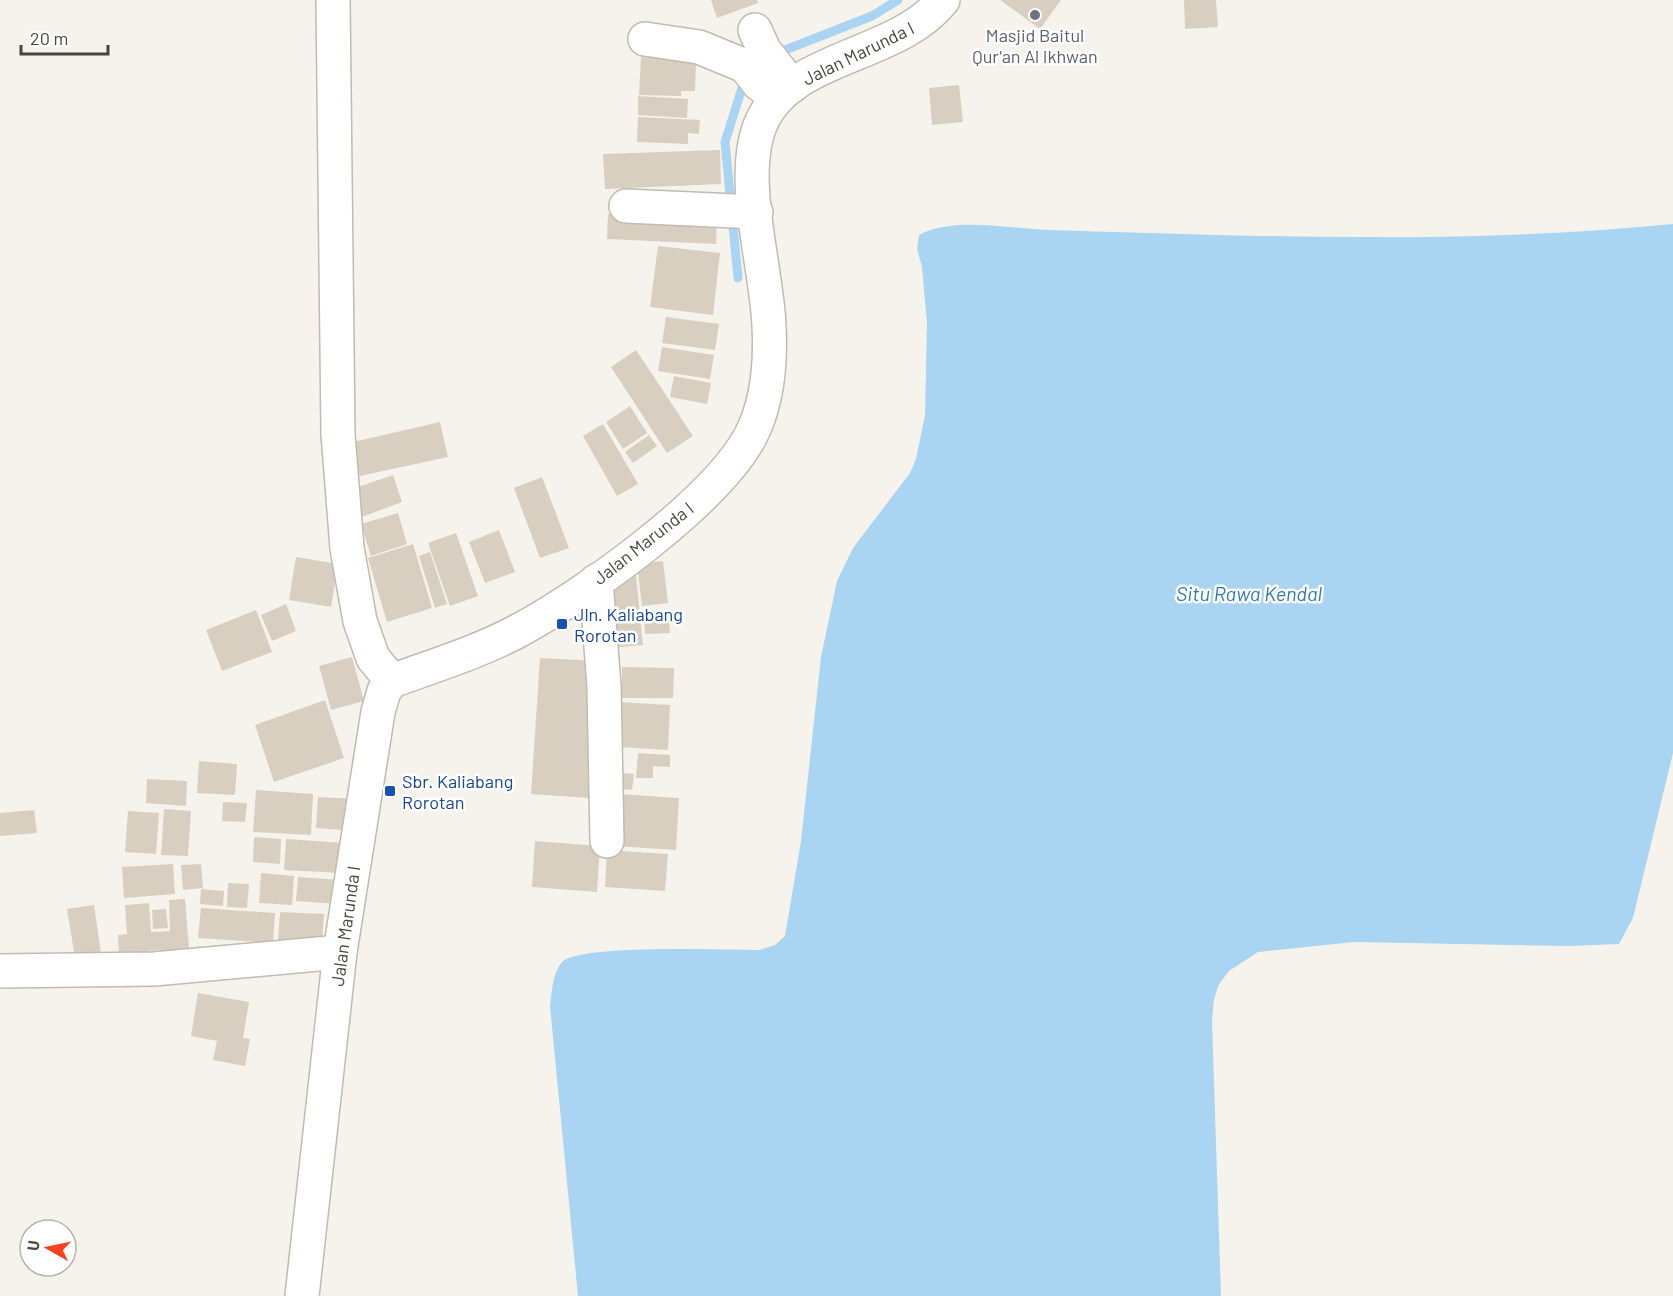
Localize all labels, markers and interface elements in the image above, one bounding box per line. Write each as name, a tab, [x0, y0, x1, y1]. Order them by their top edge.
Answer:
marker: Masjid Baitul Qur'an Al Ikhwan	[1028, 8, 1042, 22]
street label: Jalan Marunda I	[799, 17, 917, 89]
scale bar	[21, 18, 108, 56]
place label: Masjid Baitul Qur'an Al Ikhwan	[972, 24, 1098, 67]
text: 20 m	[30, 27, 68, 49]
street label: Jalan Marunda I	[588, 497, 698, 589]
water label: Situ Rawa Kendal	[1176, 581, 1322, 605]
place label: Jln. Kaliabang Rorotan	[574, 603, 683, 646]
marker: Jln. Kaliabang Rorotan	[555, 617, 569, 631]
place label: Sbr. Kaliabang Rorotan	[402, 770, 513, 813]
marker: Sbr. Kaliabang Rorotan	[383, 784, 397, 798]
street label: Jalan Marunda I	[326, 864, 364, 988]
north arrow	[18, 1218, 78, 1278]
text: U	[23, 1239, 43, 1252]

